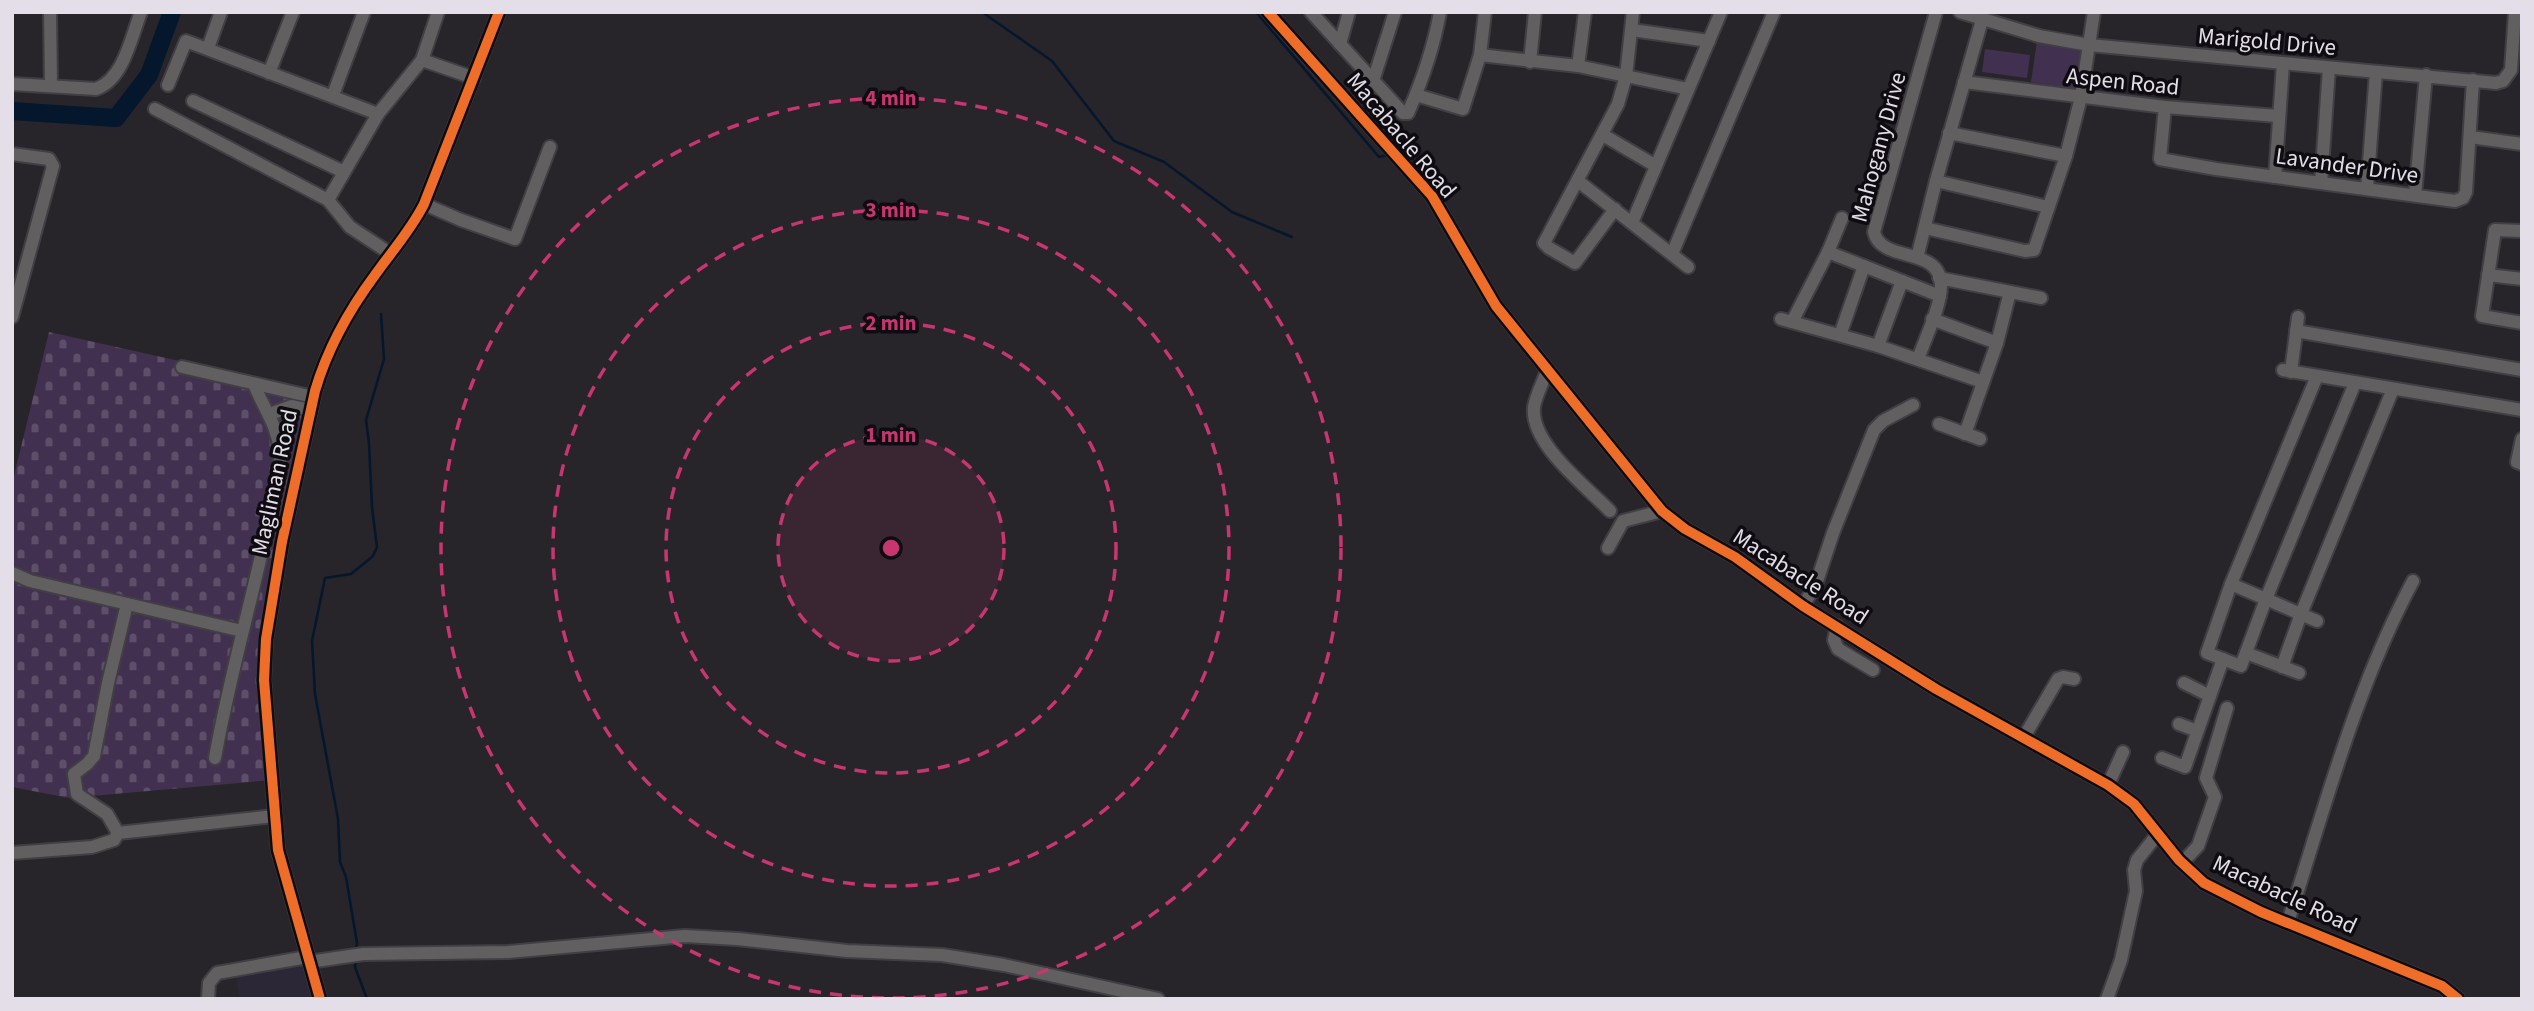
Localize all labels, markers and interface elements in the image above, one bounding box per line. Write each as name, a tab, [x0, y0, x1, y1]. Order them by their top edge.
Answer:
street label: Marigold Drive	[2196, 19, 2338, 64]
street label: Aspen Road	[2065, 59, 2181, 104]
street label: Macabacle Road	[1339, 65, 1464, 206]
street label: Mahogany Drive	[1843, 69, 1914, 226]
text: 4 min	[865, 83, 917, 113]
street label: Lavander Drive	[2273, 139, 2420, 192]
text: 3 min	[865, 195, 917, 225]
text: 2 min	[865, 308, 917, 338]
street label: Magliman Road	[243, 406, 306, 558]
text: 1 min	[865, 420, 917, 450]
street label: Macabacle Road	[1726, 520, 1875, 633]
centre of rings	[879, 536, 903, 560]
street label: Macabacle Road	[2207, 847, 2362, 942]

